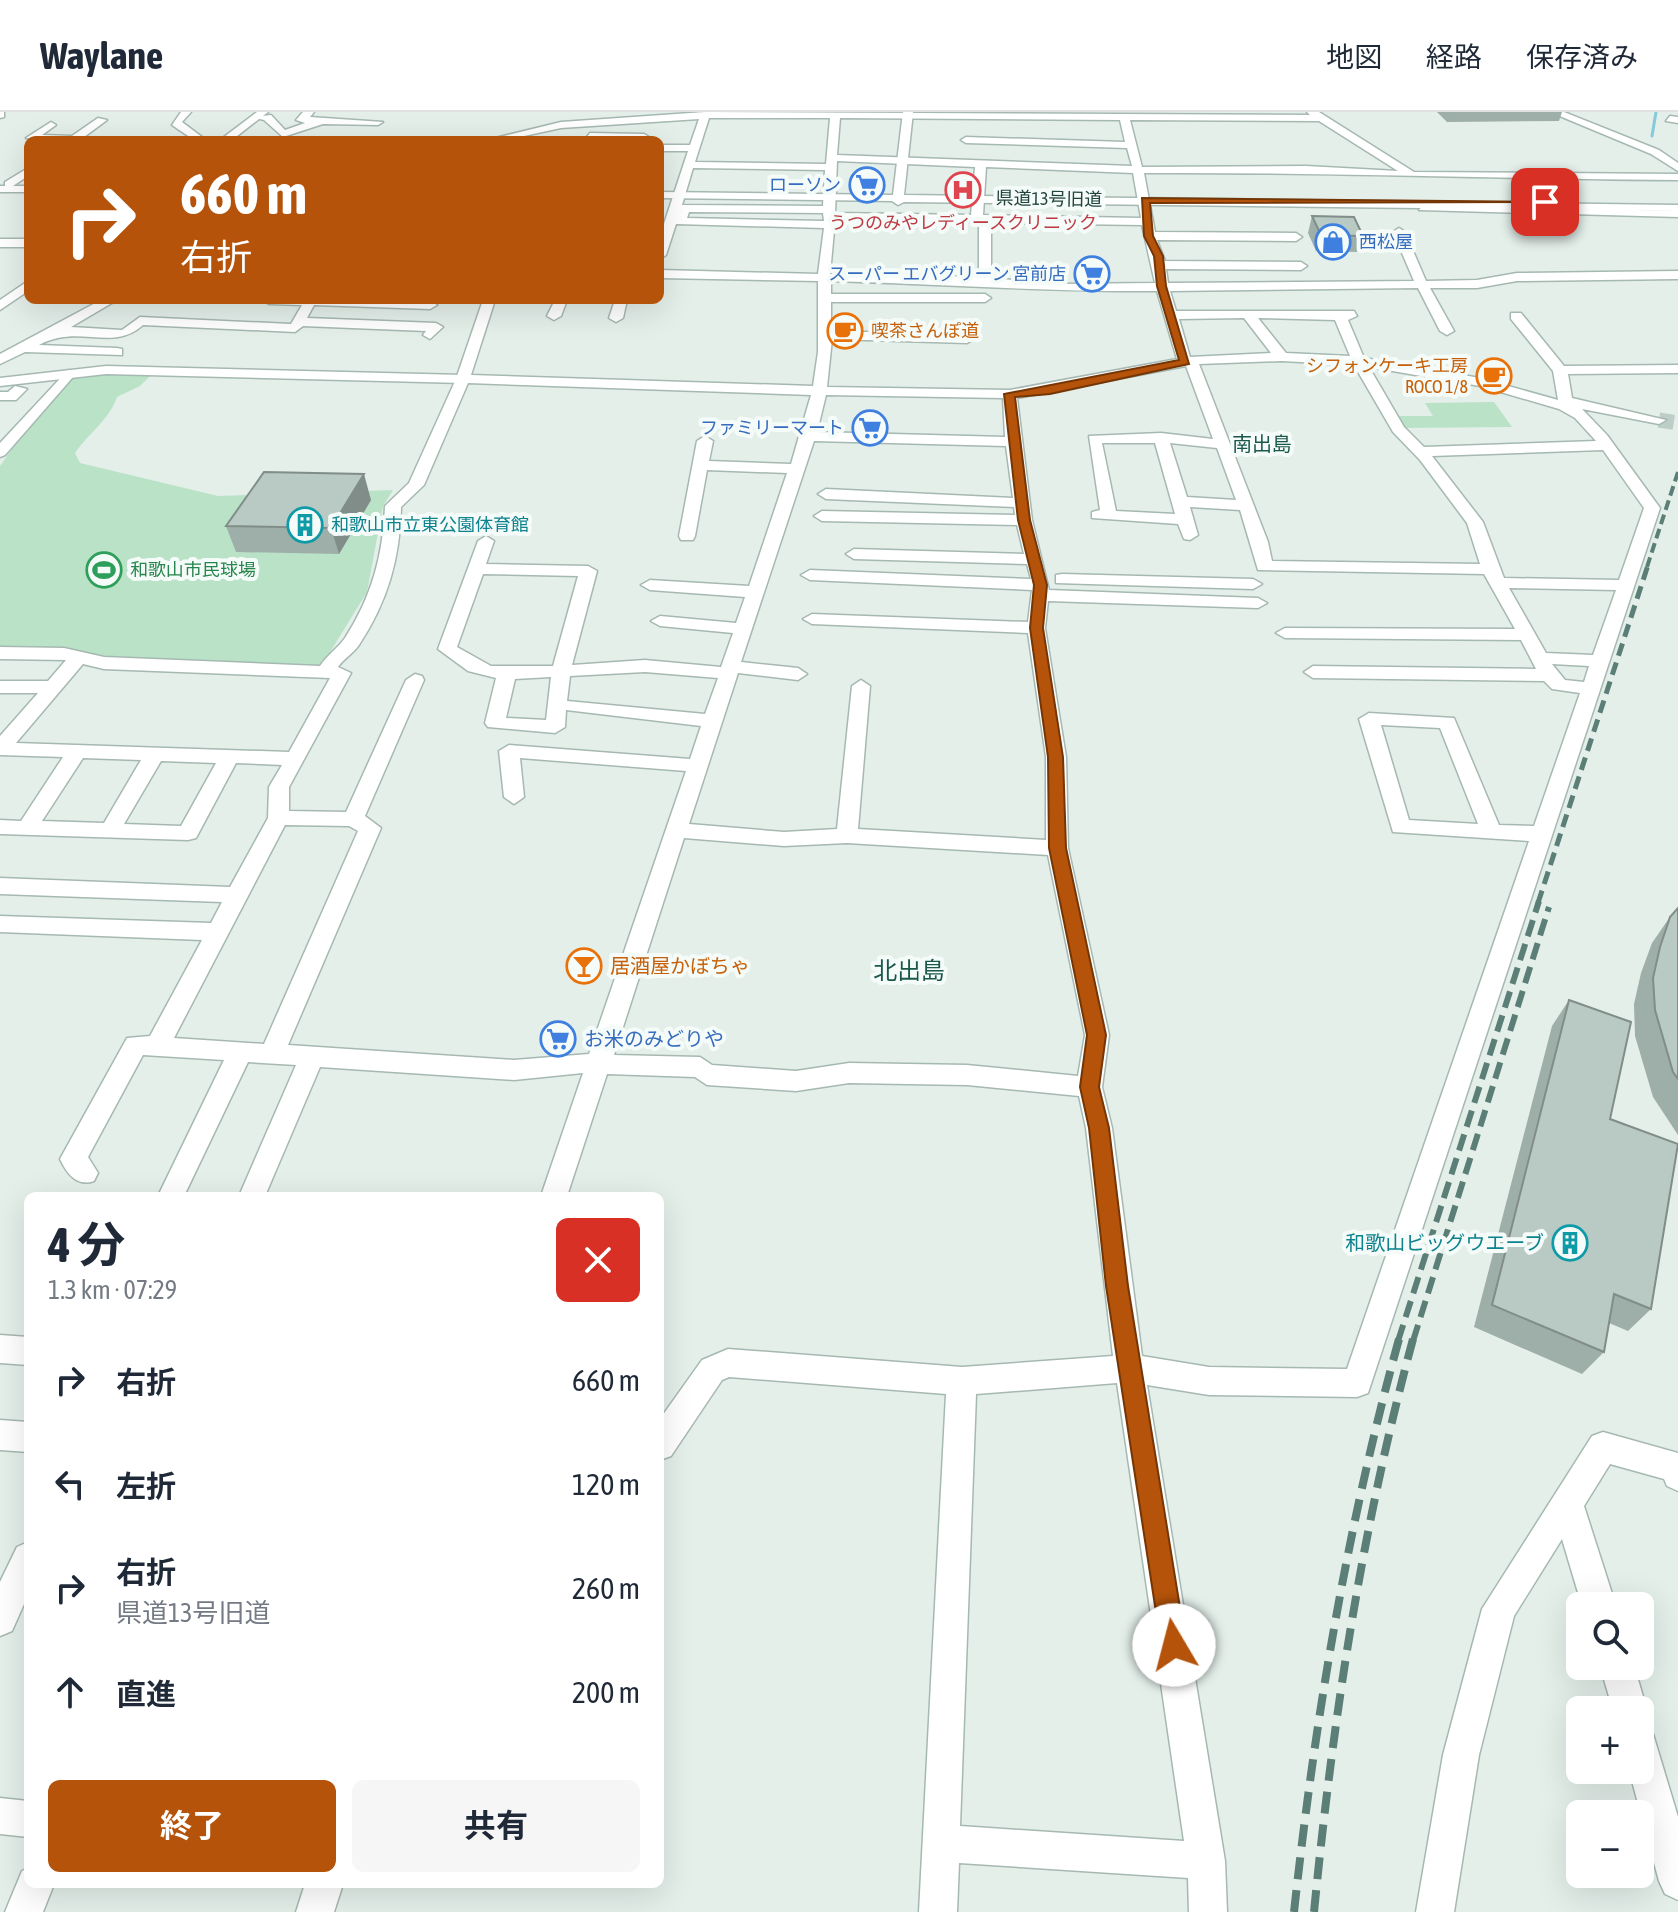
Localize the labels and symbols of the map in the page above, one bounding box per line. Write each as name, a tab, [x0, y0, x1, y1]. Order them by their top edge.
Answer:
supermarket icon: ローソン	[848, 166, 886, 204]
pin	[1511, 168, 1579, 236]
hospital icon: うつのみやレディースクリニック	[944, 171, 982, 209]
place label: ローソン	[769, 174, 841, 195]
street label: 県道13号旧道	[995, 187, 1103, 210]
place label: うつのみやレディースクリニック	[829, 212, 1097, 233]
shop icon: 西松屋	[1314, 223, 1352, 261]
place label: 西松屋	[1359, 231, 1413, 252]
supermarket icon: スーパー エバグリーン 宮前店	[1073, 255, 1111, 293]
place label: スーパー エバグリーン 宮前店	[828, 263, 1066, 284]
cafe icon: 喫茶さんぽ道	[826, 312, 864, 350]
place label: 喫茶さんぽ道	[871, 320, 979, 341]
place label: シフォンケーキ工房 ROCO 1/8	[1306, 355, 1468, 397]
cafe icon: シフォンケーキ工房 ROCO 1/8	[1475, 357, 1513, 395]
supermarket icon: ファミリーマート	[851, 409, 889, 447]
place label: ファミリーマート	[700, 417, 844, 438]
district label: 南出島	[1232, 432, 1292, 455]
building icon: 和歌山市立東公園体育館	[286, 506, 324, 544]
place label: 和歌山市立東公園体育館	[331, 514, 529, 535]
sports icon: 和歌山市民球場	[85, 551, 123, 589]
place label: 和歌山市民球場	[130, 559, 256, 580]
bar icon: 居酒屋かぼちゃ	[565, 947, 603, 985]
place label: 居酒屋かぼちゃ	[610, 954, 750, 977]
district label: 北出島	[873, 957, 945, 984]
supermarket icon: お米のみどりや	[539, 1020, 577, 1058]
place label: お米のみどりや	[584, 1027, 724, 1050]
building icon: 和歌山ビッグウエーブ	[1551, 1224, 1589, 1262]
place label: 和歌山ビッグウエーブ	[1345, 1231, 1544, 1254]
position arrow	[1132, 1603, 1216, 1687]

